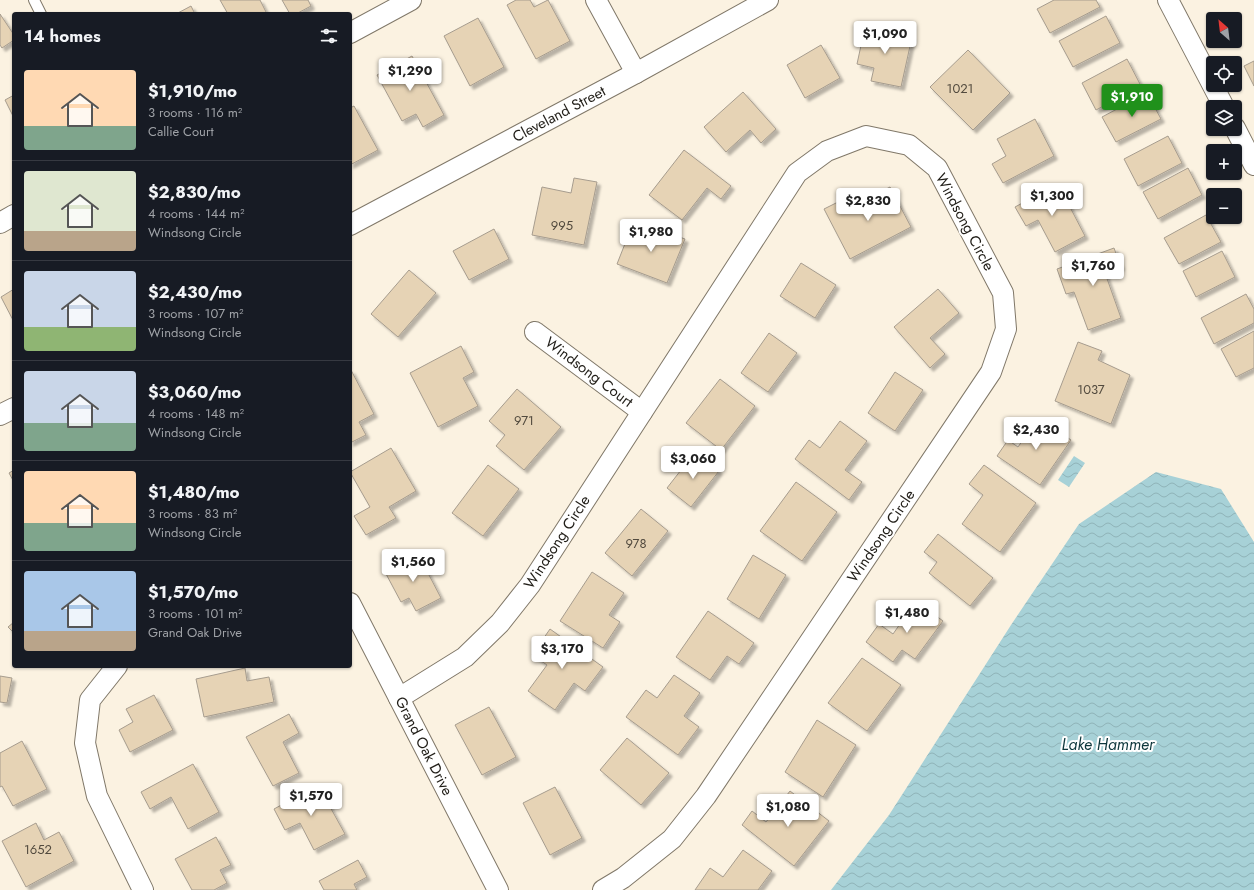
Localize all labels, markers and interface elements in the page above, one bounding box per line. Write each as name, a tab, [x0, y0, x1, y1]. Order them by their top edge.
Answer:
north arrow	[1206, 12, 1242, 48]
map controls	[1206, 12, 1242, 224]
pin: $1,090	[852, 21, 918, 55]
text: 14 homes	[24, 24, 101, 48]
text: $1,090	[863, 24, 907, 43]
icon: filters	[318, 25, 340, 47]
button: locate	[1206, 56, 1242, 92]
pin: $1,290	[377, 58, 443, 92]
text: $1,290	[388, 61, 432, 80]
text: $1,910/mo	[148, 79, 237, 103]
house number: 1021	[947, 79, 973, 98]
street label: Cleveland Street	[508, 80, 610, 148]
pin: $1,910	[1099, 84, 1165, 118]
icon: home	[56, 86, 104, 134]
text: $1,910	[1111, 87, 1153, 106]
button: layers	[1206, 100, 1242, 136]
text: 3 rooms · 116 m²	[148, 103, 242, 122]
text: Callie Court	[148, 122, 214, 141]
button: +	[1206, 144, 1242, 180]
street label: Windsong Circle	[930, 169, 1000, 275]
text: $2,830/mo	[148, 180, 241, 204]
pin: $1,300	[1019, 183, 1085, 217]
text: $1,300	[1030, 186, 1074, 205]
icon: home	[56, 187, 104, 235]
pin: $2,830	[835, 188, 901, 222]
button: −	[1206, 188, 1242, 224]
text: $2,830	[845, 191, 891, 210]
text: 4 rooms · 144 m²	[148, 204, 245, 223]
house number: 995	[551, 216, 573, 235]
pin: $1,980	[618, 219, 684, 253]
text: $1,980	[629, 222, 673, 241]
text: Windsong Circle	[148, 223, 241, 242]
pin: $1,760	[1060, 253, 1126, 287]
text: $1,760	[1071, 256, 1115, 275]
text: $2,430/mo	[148, 280, 242, 304]
icon: home	[56, 287, 104, 335]
text: 3 rooms · 107 m²	[148, 304, 244, 323]
text: Windsong Circle	[148, 323, 241, 342]
street label: Windsong Court	[540, 331, 638, 413]
text: $3,060/mo	[148, 380, 241, 404]
house number: 1037	[1077, 380, 1105, 399]
icon: home	[56, 387, 104, 435]
text: 4 rooms · 148 m²	[148, 404, 244, 423]
house number: 971	[514, 411, 534, 430]
pin: $2,430	[1003, 417, 1069, 451]
text: $2,430	[1013, 420, 1059, 439]
text: Windsong Circle	[148, 423, 241, 442]
pin: $3,060	[660, 446, 726, 480]
text: $3,060	[670, 449, 716, 468]
text: $1,480/mo	[148, 480, 240, 504]
street label: Windsong Circle	[842, 485, 920, 587]
icon: home	[56, 487, 104, 535]
street label: Windsong Circle	[518, 491, 596, 593]
text: 3 rooms · 83 m²	[148, 504, 237, 523]
text: Windsong Circle	[148, 523, 241, 542]
house number: 978	[625, 534, 647, 553]
pin: $1,560	[380, 549, 446, 583]
text: $1,560	[391, 552, 435, 571]
text: $1,570/mo	[148, 580, 238, 604]
icon: home	[56, 587, 104, 635]
pin: $1,480	[874, 600, 940, 634]
text: $1,480	[885, 603, 929, 622]
text: 3 rooms · 101 m²	[148, 604, 243, 623]
text: Grand Oak Drive	[148, 623, 242, 642]
pin: $3,170	[529, 636, 595, 670]
text: $3,170	[540, 639, 584, 658]
street label: Grand Oak Drive	[390, 693, 459, 800]
water label: Lake Hammer	[1062, 733, 1156, 756]
pin: $1,570	[278, 783, 344, 817]
text: $1,570	[289, 786, 333, 805]
pin: $1,080	[755, 794, 821, 828]
text: $1,080	[766, 797, 810, 816]
house number: 1652	[24, 840, 52, 859]

